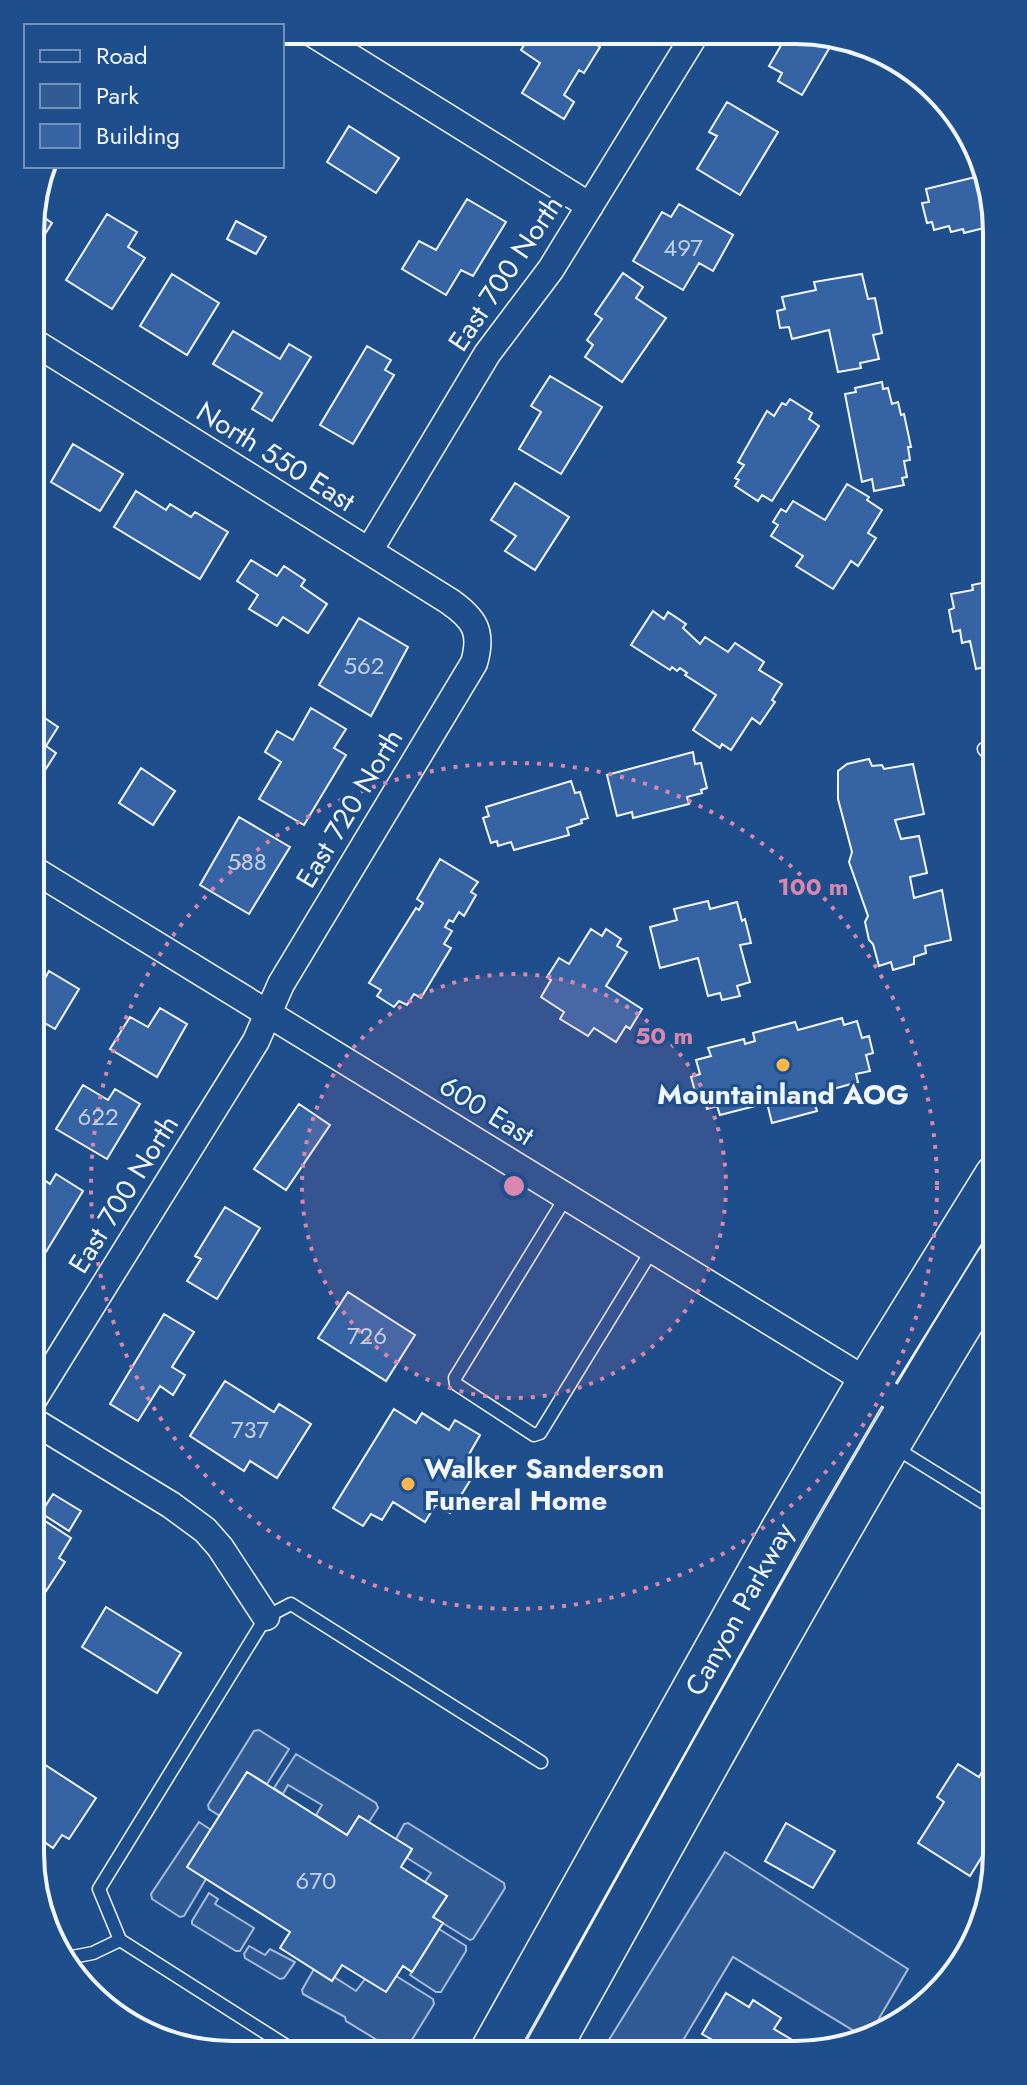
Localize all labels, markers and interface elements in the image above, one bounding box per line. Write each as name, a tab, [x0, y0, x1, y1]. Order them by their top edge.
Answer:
legend	[24, 24, 284, 168]
text: Road	[96, 38, 148, 73]
text: Park	[96, 78, 139, 113]
text: Building	[96, 118, 180, 153]
street label: East 700 North	[438, 187, 573, 359]
house number: 497	[663, 230, 703, 265]
street label: North 550 East	[189, 391, 363, 522]
house number: 562	[343, 648, 385, 683]
street label: East 720 North	[286, 721, 413, 896]
house number: 588	[227, 844, 267, 879]
text: 100 m	[778, 869, 848, 904]
text: 50 m	[635, 1018, 693, 1053]
marker: Mountainland AOG	[774, 1056, 792, 1074]
street label: 600 East	[431, 1065, 542, 1156]
place label: Mountainland AOG	[657, 1074, 909, 1115]
house number: 622	[77, 1099, 119, 1134]
street label: East 700 North	[58, 1107, 189, 1281]
centre of rings	[500, 1172, 528, 1200]
house number: 726	[347, 1318, 387, 1353]
house number: 737	[231, 1412, 269, 1447]
place label: Walker Sanderson Funeral Home	[424, 1448, 664, 1521]
marker: Walker Sanderson Funeral Home	[399, 1475, 417, 1493]
street label: Canyon Parkway	[675, 1515, 804, 1703]
house number: 670	[296, 1863, 336, 1898]

